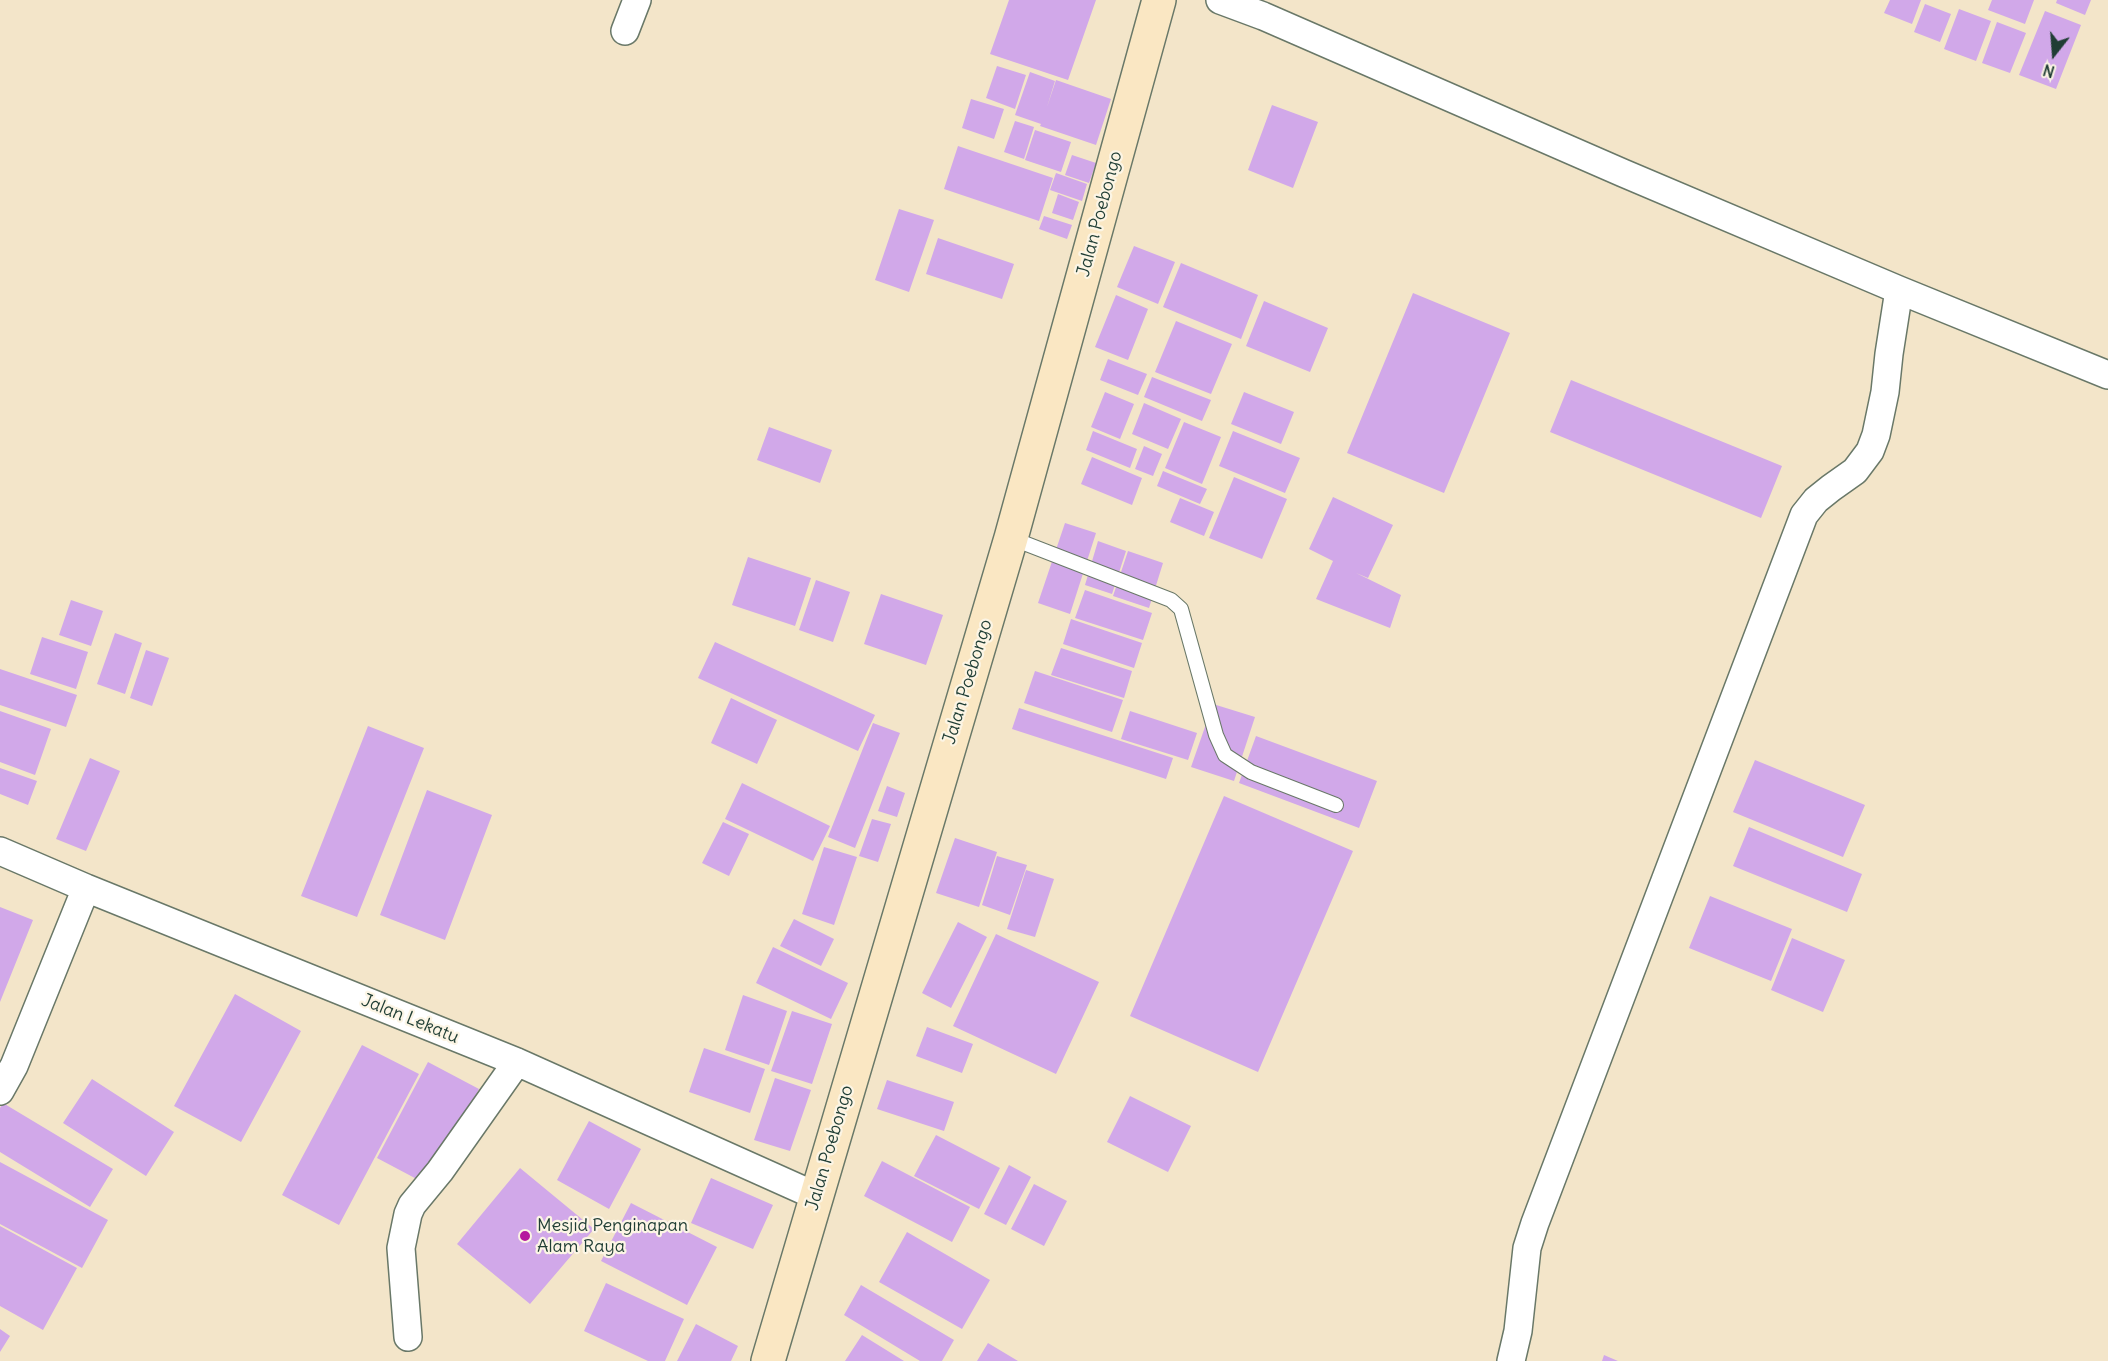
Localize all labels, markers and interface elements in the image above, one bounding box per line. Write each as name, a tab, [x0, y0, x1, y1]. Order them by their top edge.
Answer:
north arrow	[2024, 24, 2084, 84]
text: N	[2041, 60, 2057, 82]
street label: Jalan Poebongo	[1073, 149, 1127, 279]
street label: Jalan Poebongo	[939, 617, 997, 747]
street label: Jalan Lekatu	[358, 990, 462, 1048]
street label: Jalan Poebongo	[802, 1083, 858, 1213]
place label: Mesjid Penginapan Alam Raya	[537, 1215, 688, 1258]
marker: Mesjid Penginapan Alam Raya	[518, 1229, 532, 1243]

